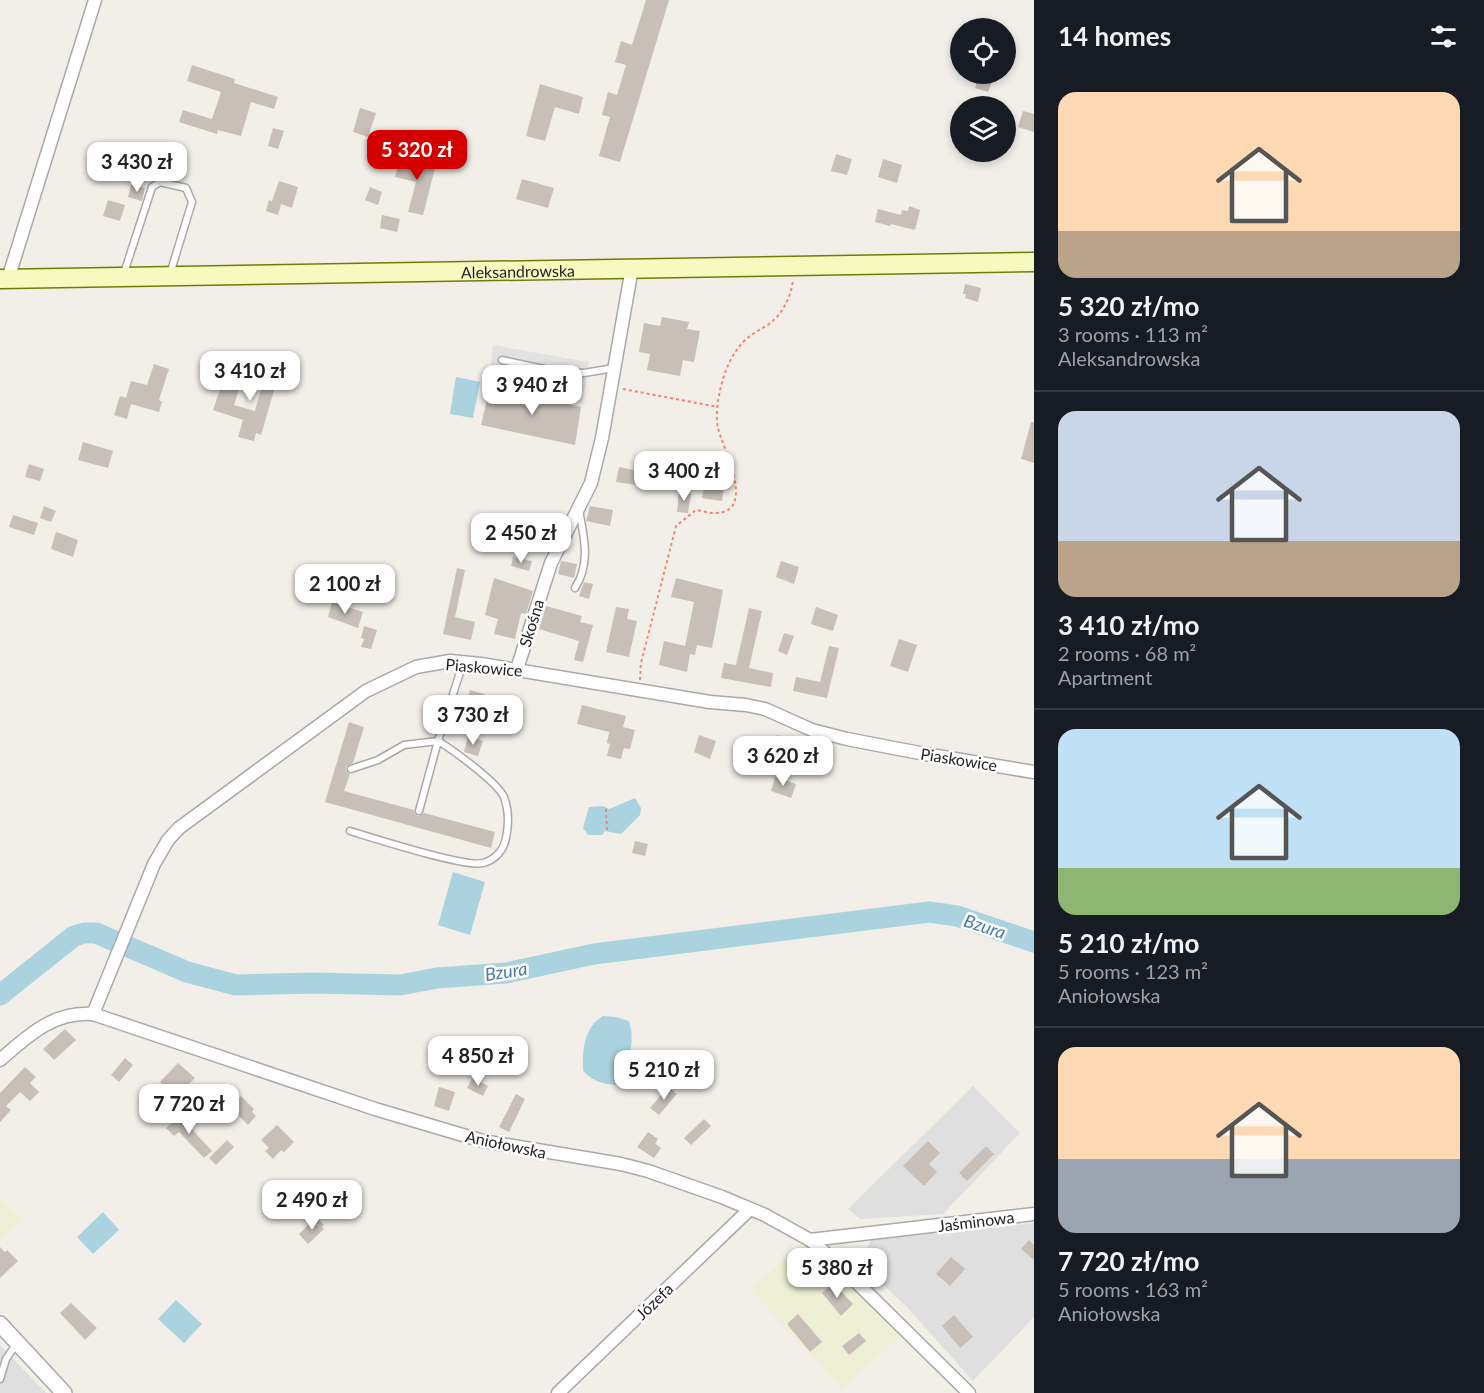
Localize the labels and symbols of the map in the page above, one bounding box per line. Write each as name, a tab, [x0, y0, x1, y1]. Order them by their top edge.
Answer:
pin: 5 320 zł	[355, 130, 479, 181]
pin: 3 430 zł	[75, 142, 199, 193]
street label: Aleksandrowska	[461, 260, 575, 281]
pin: 3 410 zł	[188, 351, 312, 402]
pin: 3 940 zł	[470, 365, 594, 416]
pin: 3 400 zł	[622, 451, 746, 502]
pin: 2 450 zł	[459, 513, 583, 564]
pin: 2 100 zł	[283, 564, 407, 615]
street label: Skośna	[515, 597, 547, 649]
street label: Piaskowice	[445, 654, 523, 680]
pin: 3 730 zł	[411, 695, 535, 746]
pin: 3 620 zł	[721, 736, 845, 787]
street label: Piaskowice	[919, 744, 999, 774]
water label: Bzura	[961, 909, 1009, 943]
water label: Bzura	[483, 957, 529, 985]
pin: 4 850 zł	[416, 1036, 540, 1087]
pin: 5 210 zł	[602, 1050, 726, 1101]
pin: 7 720 zł	[127, 1084, 251, 1135]
street label: Aniołowska	[464, 1126, 548, 1162]
pin: 2 490 zł	[250, 1180, 374, 1231]
street label: Jaśminowa	[937, 1207, 1015, 1235]
pin: 5 380 zł	[775, 1248, 899, 1299]
street label: Józefa	[631, 1279, 677, 1323]

